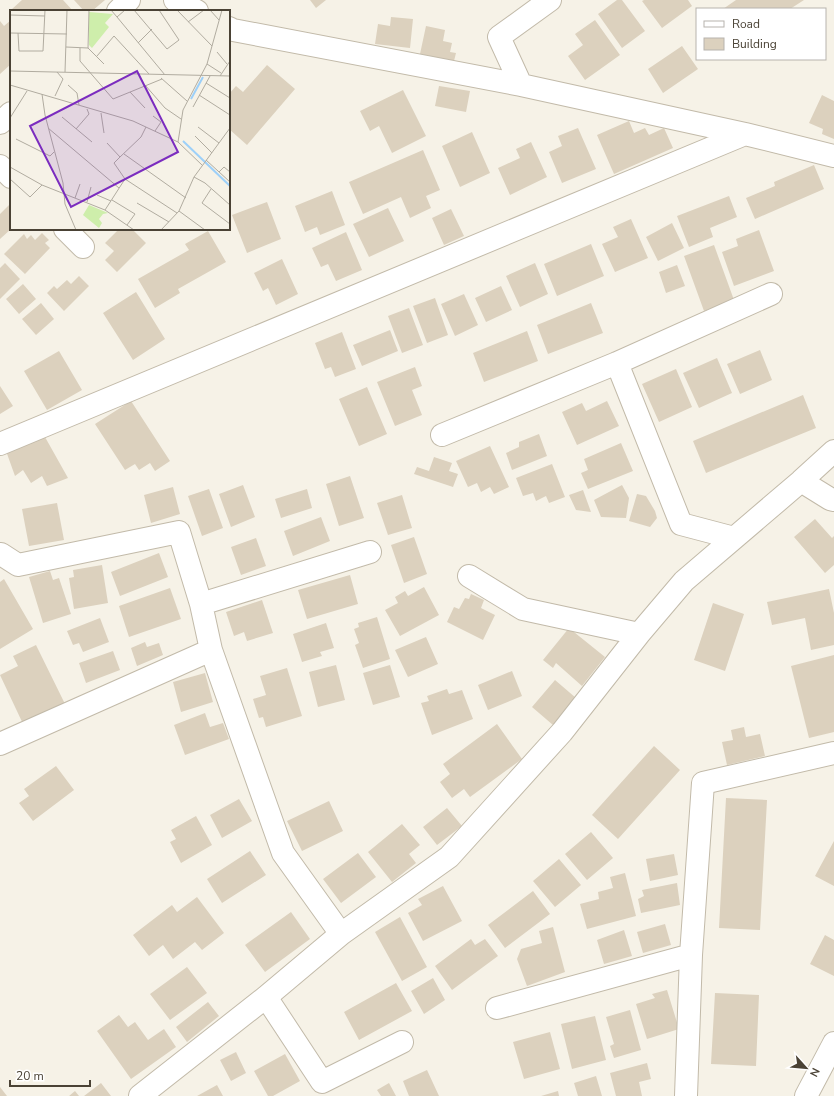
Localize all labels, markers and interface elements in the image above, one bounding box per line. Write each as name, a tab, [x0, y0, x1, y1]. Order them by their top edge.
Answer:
legend	[696, 8, 826, 60]
inset map	[10, 10, 230, 230]
text: Road	[732, 16, 760, 32]
text: Building	[732, 36, 777, 52]
north arrow	[786, 1048, 826, 1088]
scale bar	[10, 1062, 90, 1088]
text: N	[806, 1065, 823, 1079]
text: 20 m	[16, 1068, 44, 1084]

